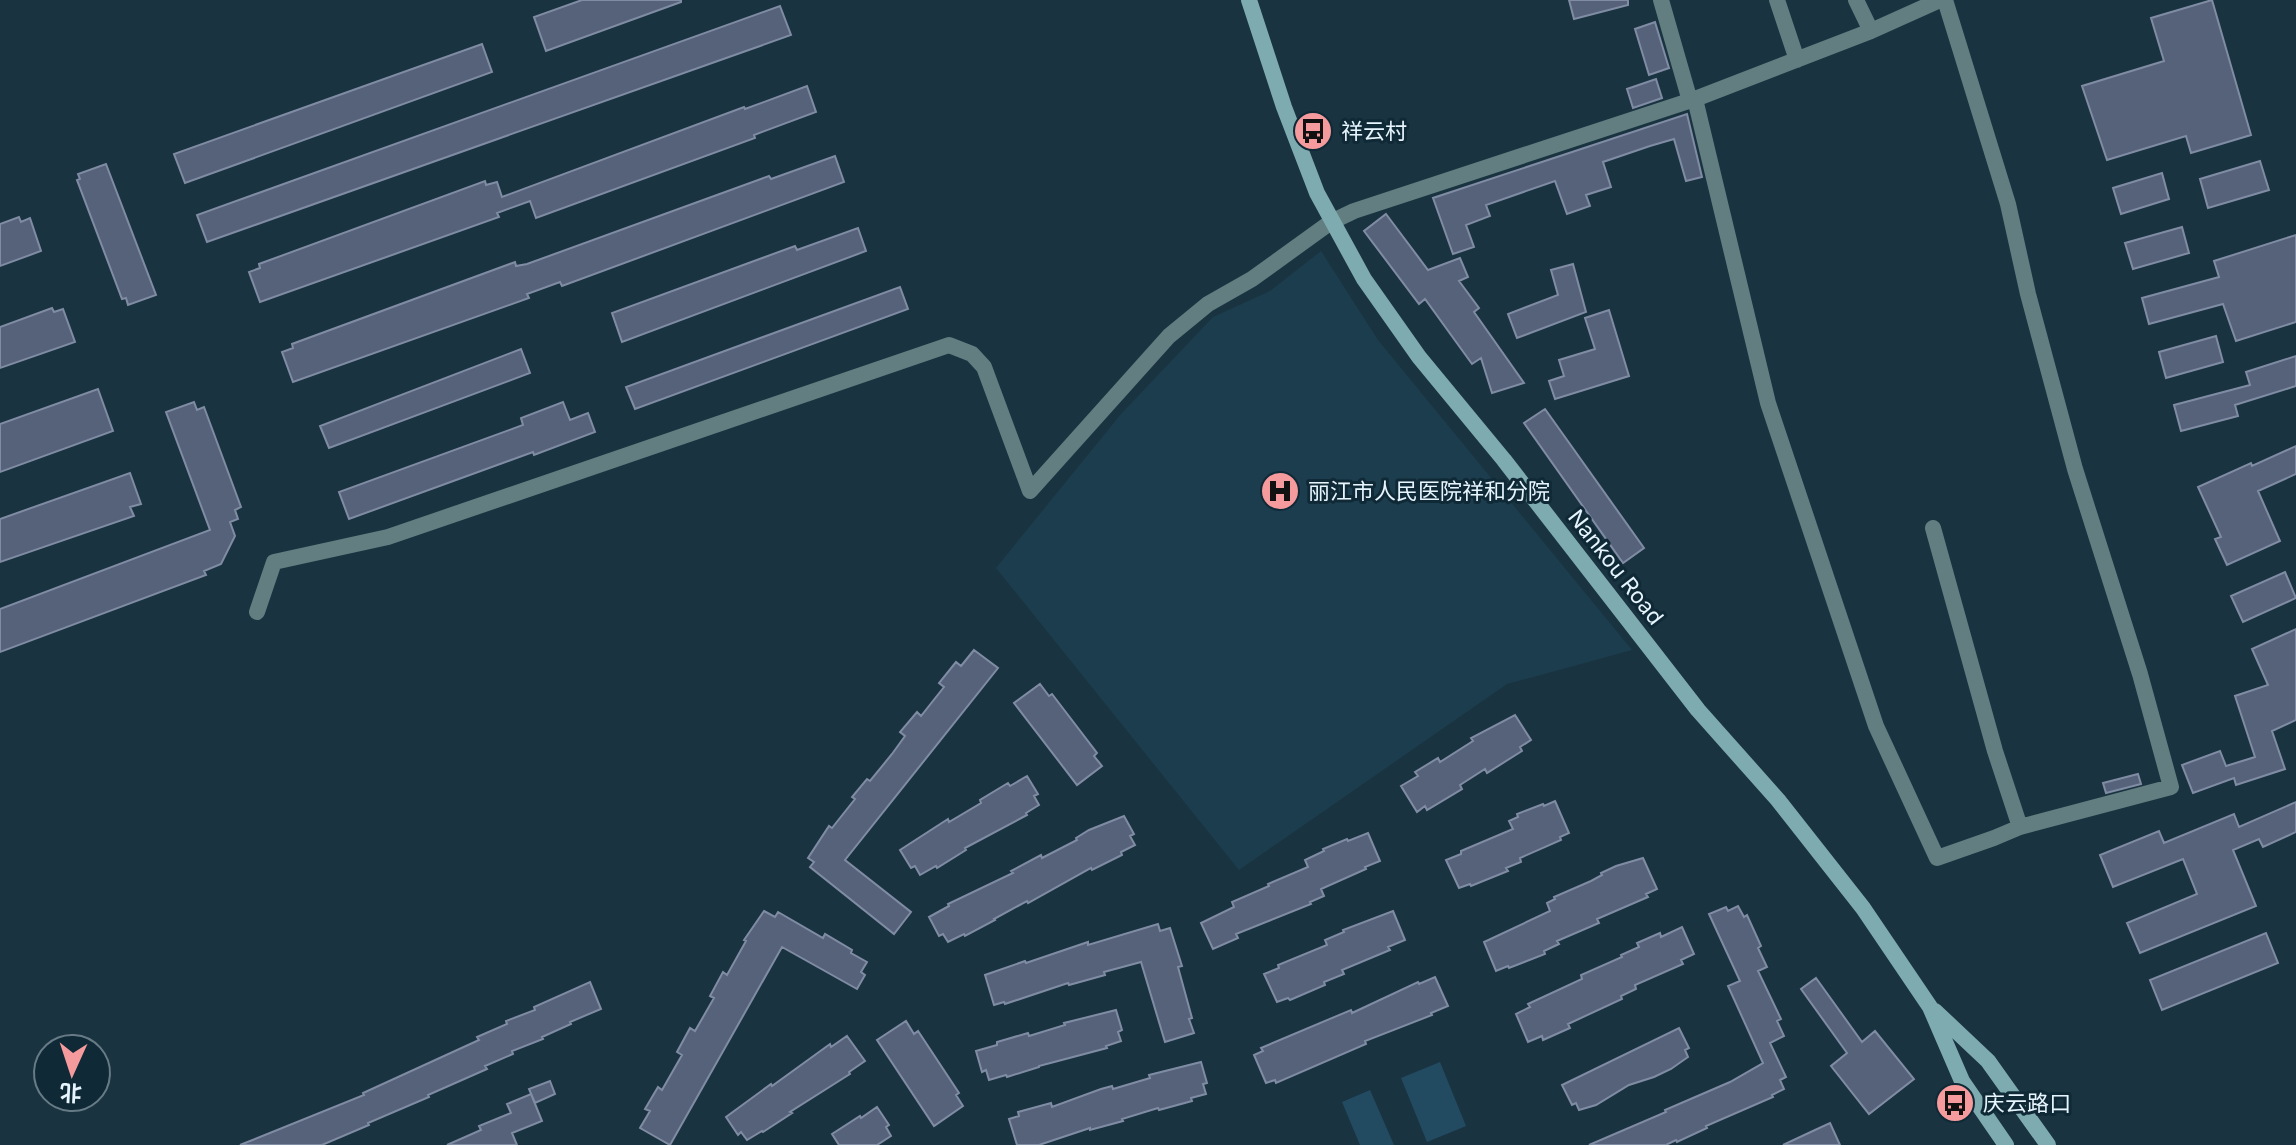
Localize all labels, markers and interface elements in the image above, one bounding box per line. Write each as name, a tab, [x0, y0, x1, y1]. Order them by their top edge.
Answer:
bus stop icon: 祥云村	[1292, 110, 1334, 152]
place label: 祥云村	[1341, 118, 1407, 144]
hospital icon: 丽江市人民医院祥和分院	[1259, 470, 1301, 512]
place label: 丽江市人民医院祥和分院	[1308, 478, 1550, 504]
street label: Nankou Road	[1563, 504, 1669, 630]
north arrow	[32, 1033, 112, 1113]
text: 北	[59, 1079, 83, 1107]
bus stop icon: 庆云路口	[1934, 1082, 1976, 1124]
place label: 庆云路口	[1983, 1090, 2071, 1116]

